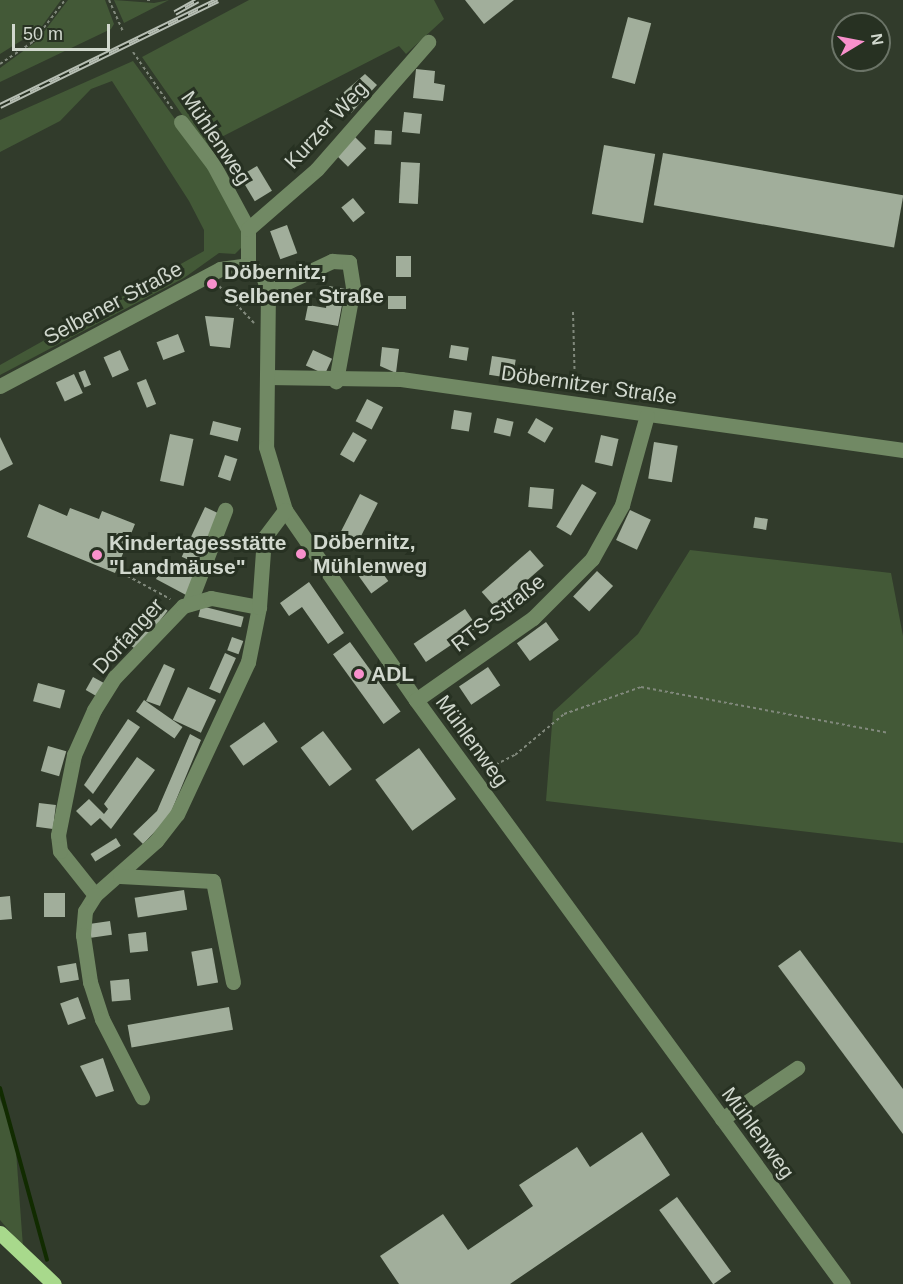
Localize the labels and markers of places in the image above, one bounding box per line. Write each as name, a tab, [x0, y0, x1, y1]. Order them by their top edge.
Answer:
place label: Döbernitz, Selbener Straße	[224, 259, 384, 309]
marker: Döbernitz, Selbener Straße	[205, 277, 219, 291]
place label: Döbernitz, Mühlenweg	[313, 529, 427, 579]
place label: Kindertagesstätte "Landmäuse"	[109, 530, 286, 580]
marker: Döbernitz, Mühlenweg	[294, 547, 308, 561]
marker: Kindertagesstätte "Landmäuse"	[90, 548, 104, 562]
place label: ADL	[371, 661, 414, 687]
marker: ADL	[352, 667, 366, 681]

